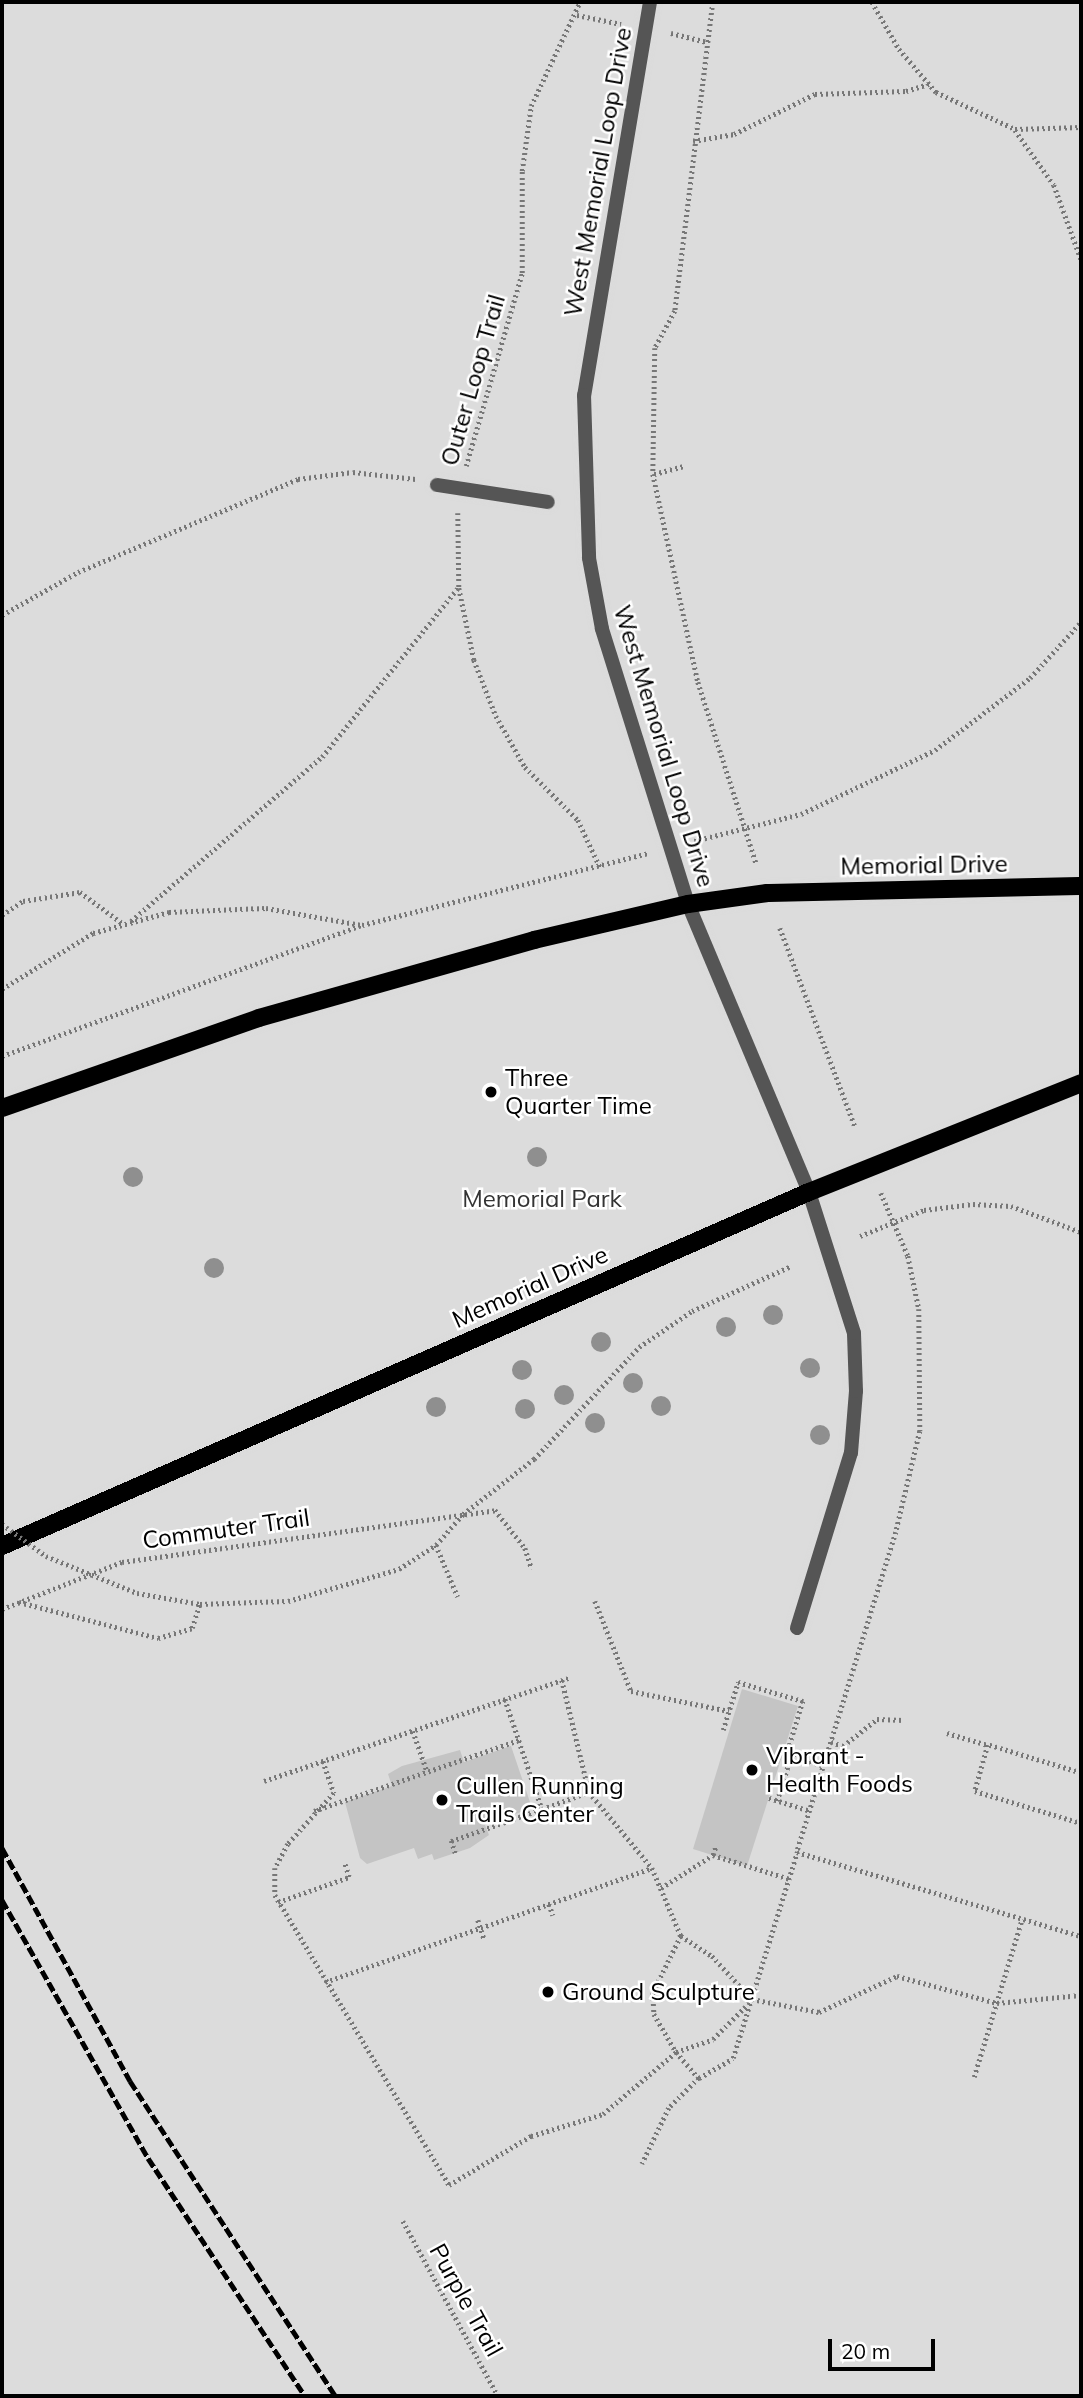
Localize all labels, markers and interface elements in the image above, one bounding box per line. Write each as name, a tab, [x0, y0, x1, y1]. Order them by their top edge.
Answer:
street label: West Memorial Loop Drive	[558, 25, 638, 319]
street label: Outer Loop Trail	[435, 291, 511, 469]
street label: West Memorial Loop Drive	[607, 602, 721, 890]
street label: Memorial Drive	[840, 849, 1008, 881]
place label: Three Quarter Time	[505, 1064, 652, 1120]
marker: Three Quarter Time	[483, 1084, 499, 1100]
park label: Memorial Park	[462, 1185, 622, 1213]
street label: Memorial Drive	[448, 1240, 612, 1334]
street label: Commuter Trail	[140, 1503, 312, 1555]
place label: Vibrant - Health Foods	[766, 1742, 913, 1798]
marker: Vibrant - Health Foods	[744, 1762, 760, 1778]
place label: Cullen Running Trails Center	[456, 1772, 624, 1828]
marker: Cullen Running Trails Center	[434, 1792, 450, 1808]
place label: Ground Sculpture	[562, 1978, 755, 2006]
marker: Ground Sculpture	[540, 1984, 556, 2000]
street label: Purple Trail	[423, 2239, 509, 2361]
scale bar	[831, 2324, 938, 2368]
text: 20 m	[841, 2338, 890, 2364]

